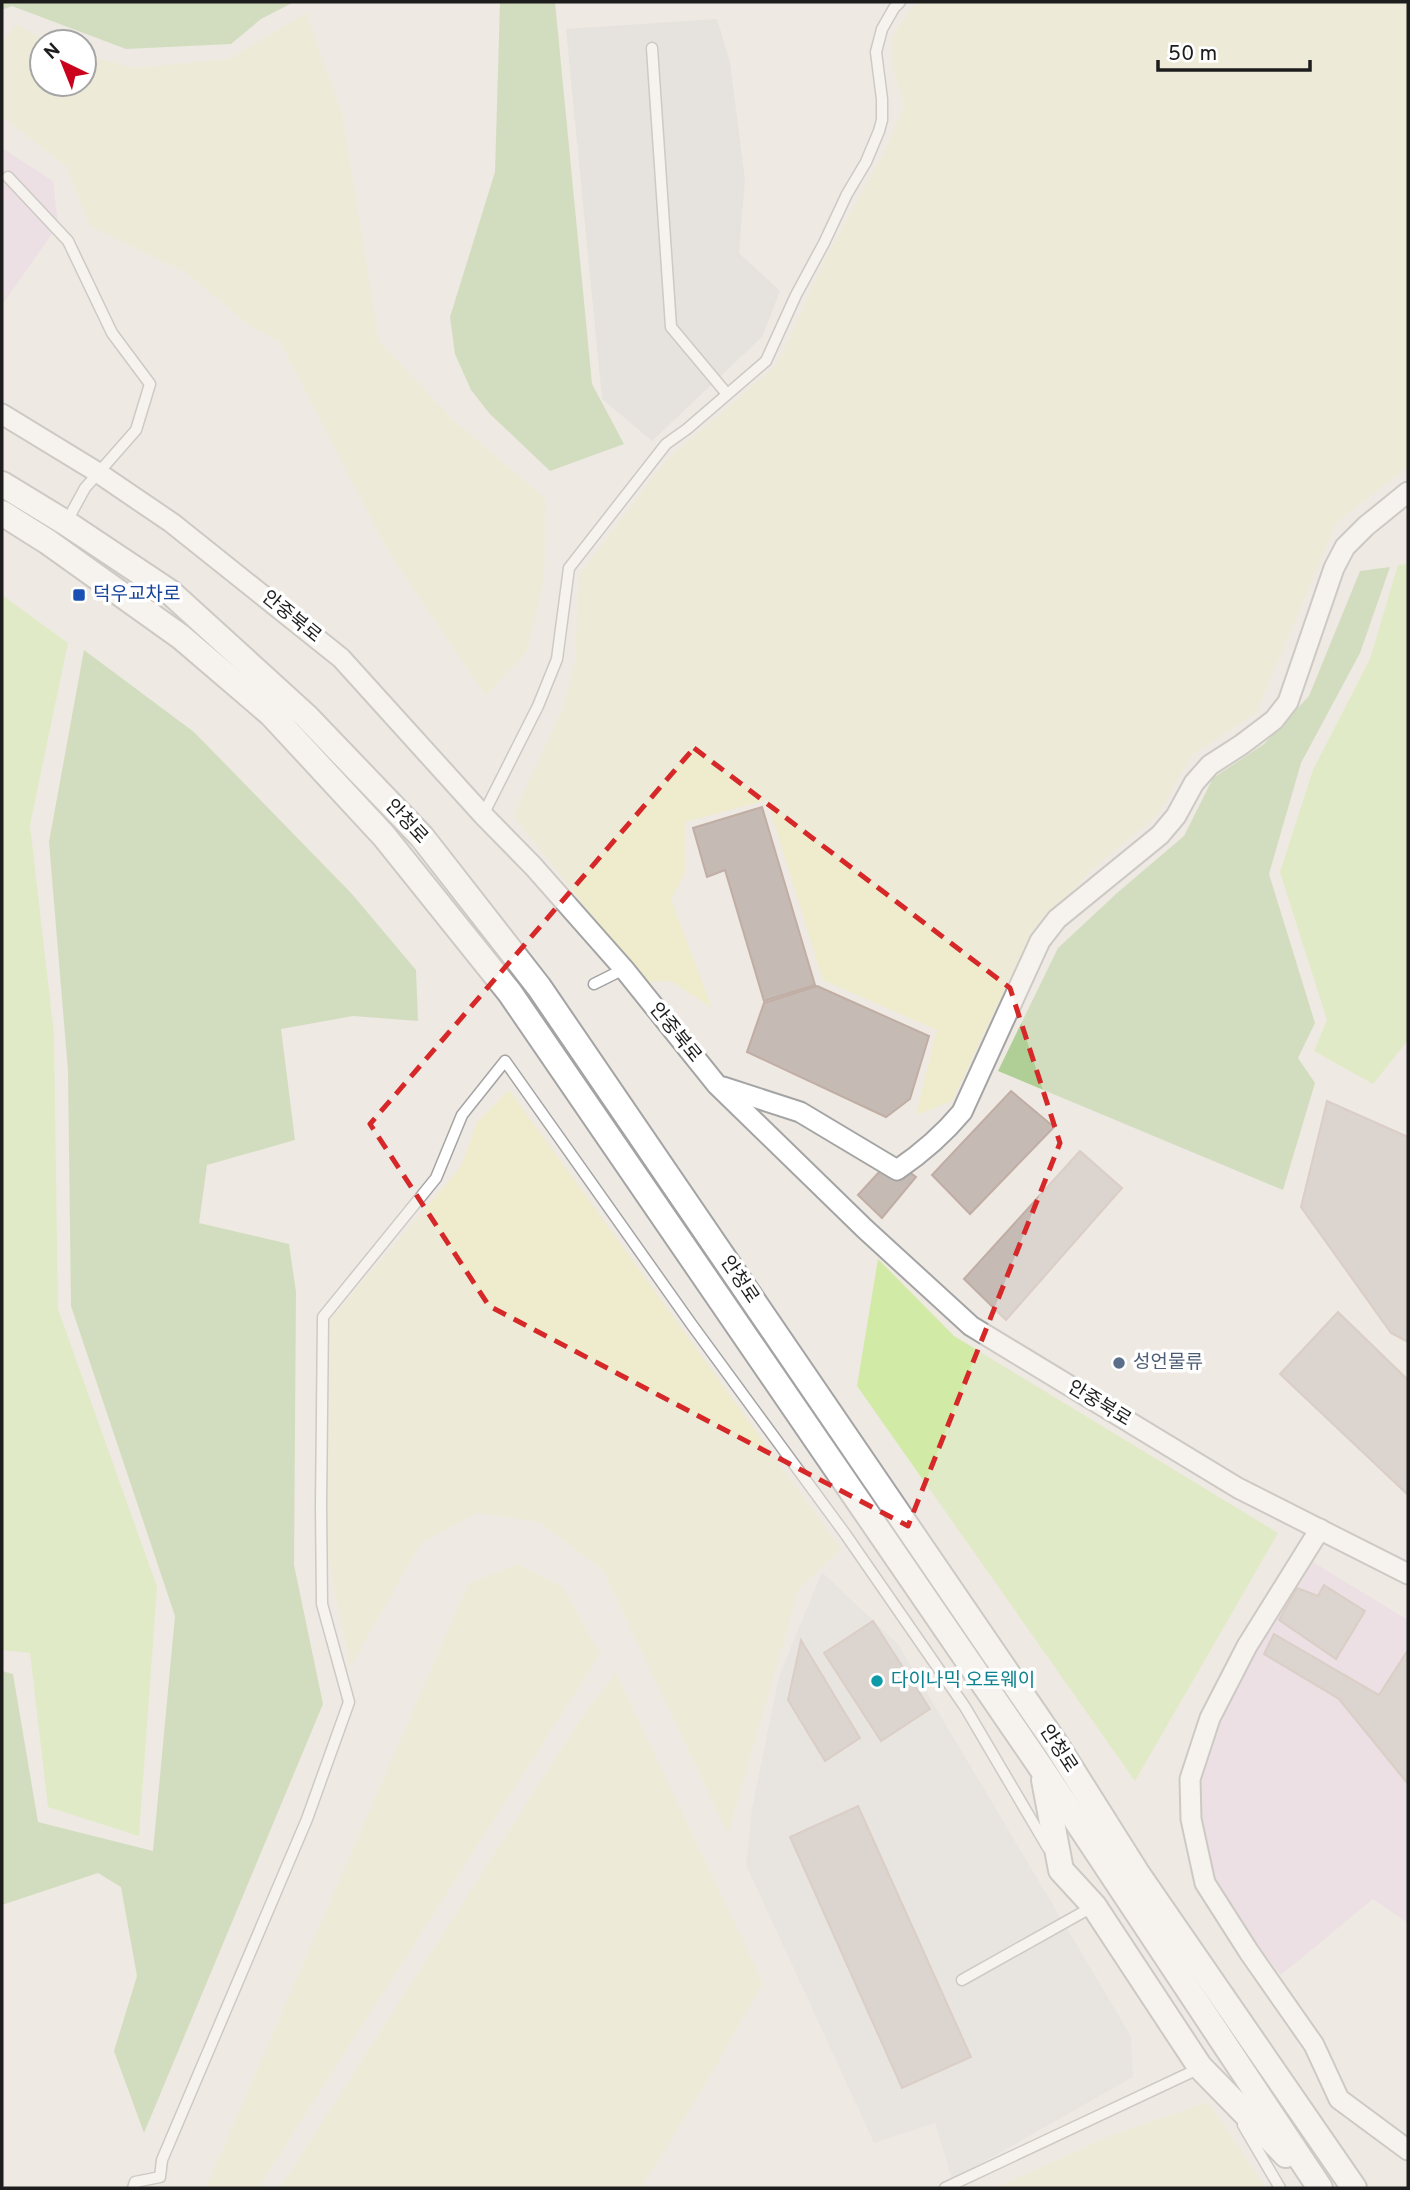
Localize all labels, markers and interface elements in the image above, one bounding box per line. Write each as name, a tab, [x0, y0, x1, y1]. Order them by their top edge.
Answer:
north arrow	[28, 28, 98, 98]
scale bar	[1158, 28, 1310, 72]
text: N	[40, 39, 66, 65]
text: 50 m	[1168, 41, 1217, 68]
place label: 덕우교차로	[93, 583, 180, 607]
street label: 안중북로	[256, 586, 326, 648]
marker: 덕우교차로	[71, 587, 87, 603]
street label: 안청로	[379, 795, 433, 849]
street label: 안중북로	[644, 998, 706, 1068]
street label: 안청로	[714, 1252, 764, 1308]
place label: 성언물류	[1133, 1351, 1203, 1375]
marker: 성언물류	[1111, 1355, 1127, 1371]
street label: 안중북로	[1063, 1376, 1135, 1432]
place label: 다이나믹 오토웨이	[891, 1669, 1035, 1693]
marker: 다이나믹 오토웨이	[869, 1673, 885, 1689]
street label: 안청로	[1034, 1720, 1082, 1778]

